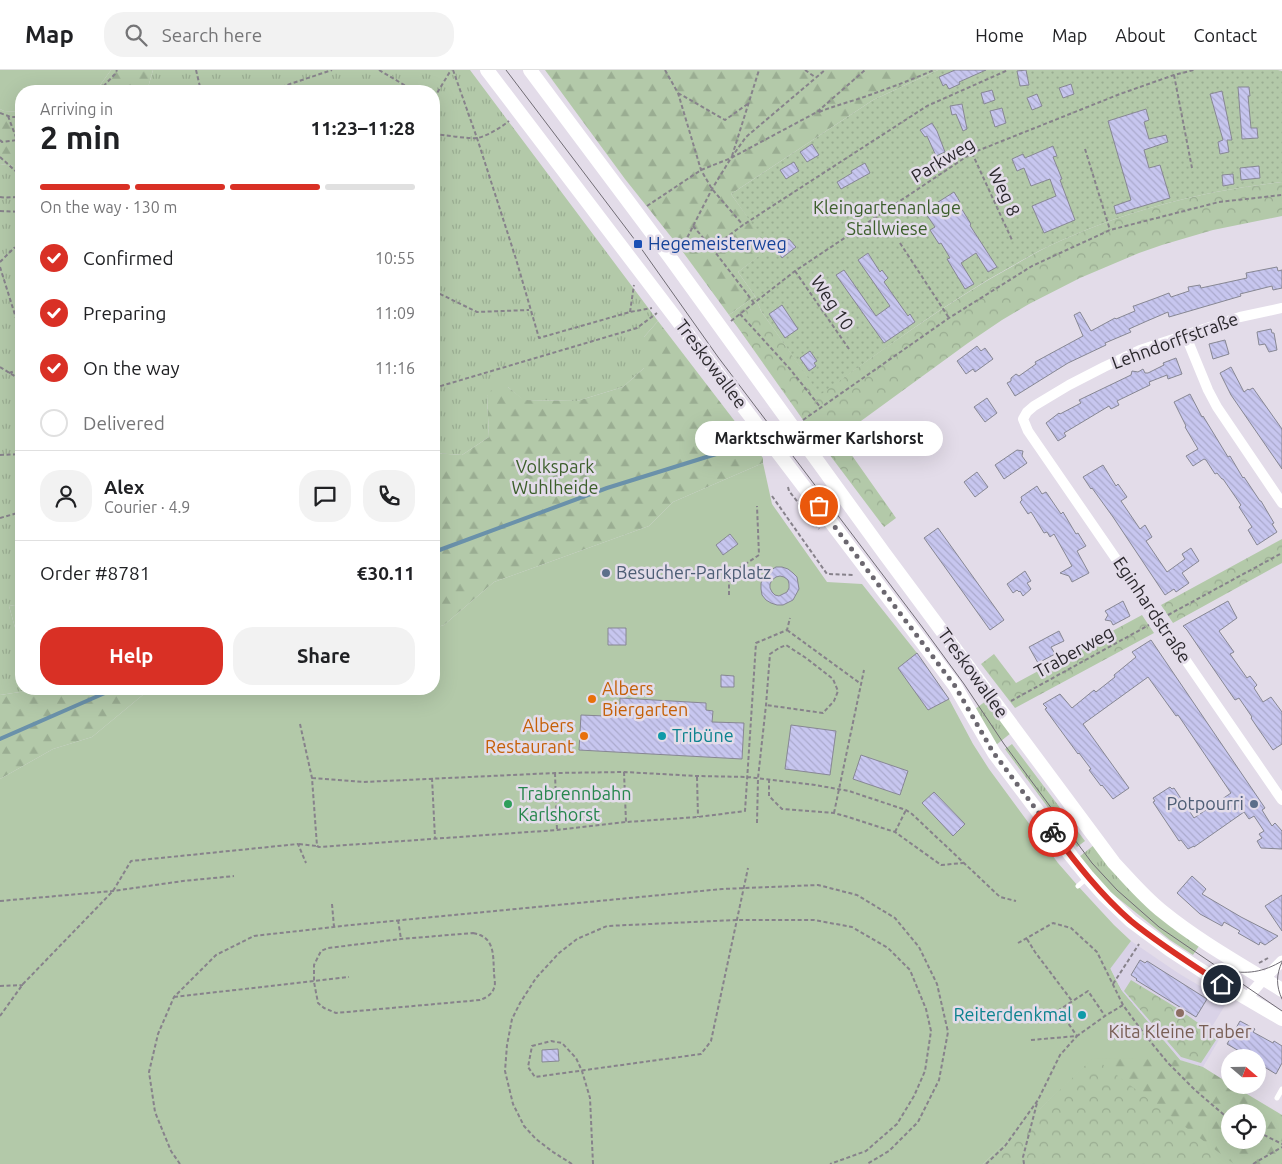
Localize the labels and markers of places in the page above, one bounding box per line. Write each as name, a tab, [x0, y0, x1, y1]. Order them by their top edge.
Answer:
place label: Hegemeisterweg	[648, 233, 787, 253]
marker: Hegemeisterweg	[632, 238, 644, 250]
callout: Marktschwärmer Karlshorst	[695, 421, 943, 456]
pin	[798, 485, 840, 527]
place label: Besucher-Parkplatz	[616, 562, 771, 582]
marker: Besucher-Parkplatz	[600, 567, 612, 579]
place label: Albers Biergarten	[602, 678, 688, 719]
marker: Albers Biergarten	[586, 693, 598, 705]
place label: Albers Restaurant	[485, 715, 574, 756]
place label: Tribüne	[672, 725, 734, 745]
marker: Albers Restaurant	[578, 730, 590, 742]
marker: Tribüne	[656, 730, 668, 742]
place label: Trabrennbahn Karlshorst	[518, 783, 632, 824]
place label: Potpourri	[1166, 793, 1244, 813]
marker: Trabrennbahn Karlshorst	[502, 798, 514, 810]
marker: Potpourri	[1248, 798, 1260, 810]
pin	[1201, 963, 1243, 1005]
place label: Reiterdenkmal	[953, 1004, 1072, 1024]
marker: Kita Kleine Traber	[1174, 1007, 1186, 1019]
marker: Reiterdenkmal	[1076, 1009, 1088, 1021]
place label: Kita Kleine Traber	[1108, 1021, 1252, 1041]

